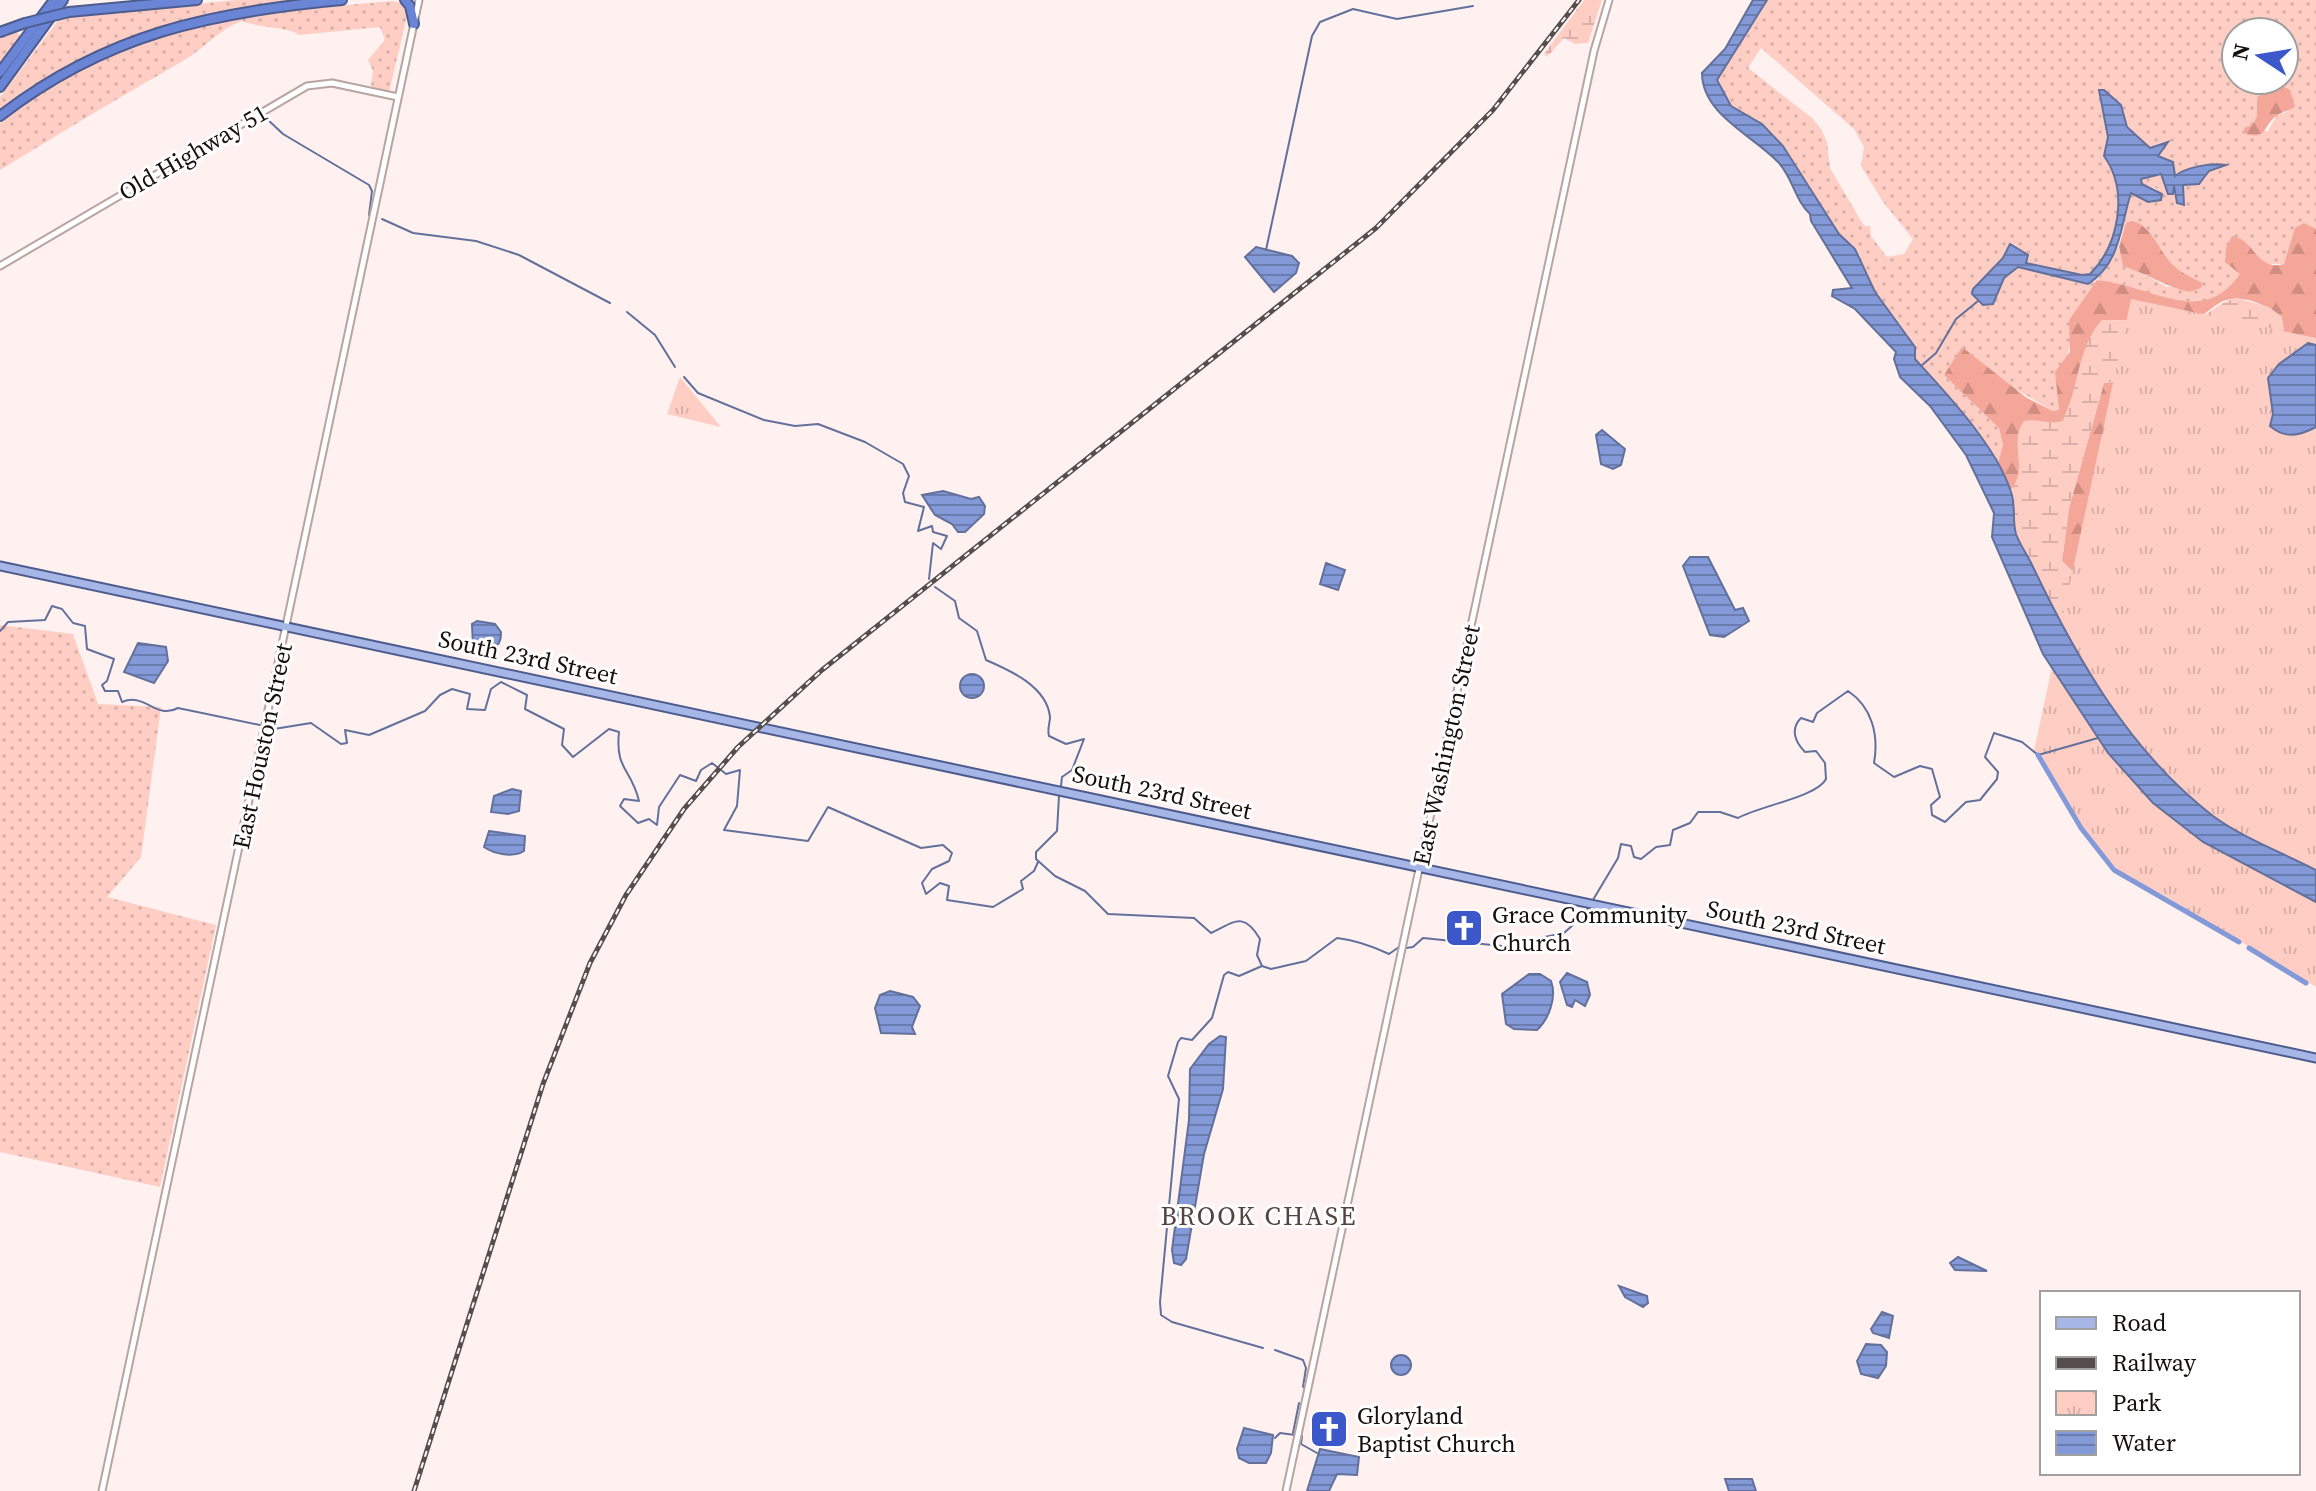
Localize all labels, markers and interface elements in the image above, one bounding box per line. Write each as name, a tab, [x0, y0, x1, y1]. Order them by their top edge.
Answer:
north arrow	[2220, 16, 2300, 96]
text: N	[2224, 41, 2257, 63]
street label: Old Highway 51	[112, 96, 274, 208]
street label: East Washington Street	[1404, 621, 1488, 868]
street label: South 23rd Street	[435, 622, 621, 692]
street label: East Houston Street	[224, 640, 300, 852]
street label: South 23rd Street	[1069, 757, 1255, 827]
street label: South 23rd Street	[1703, 892, 1889, 962]
place label: Grace Community Church	[1492, 898, 1688, 959]
church icon: Grace Community Church	[1443, 907, 1485, 949]
district label: BROOK CHASE	[1161, 1198, 1357, 1234]
legend	[2040, 1291, 2300, 1475]
text: Road	[2112, 1306, 2167, 1339]
text: Railway	[2112, 1346, 2197, 1379]
text: Park	[2112, 1386, 2162, 1419]
place label: Gloryland Baptist Church	[1357, 1399, 1516, 1460]
church icon: Gloryland Baptist Church	[1308, 1408, 1350, 1450]
text: Water	[2112, 1426, 2176, 1459]

